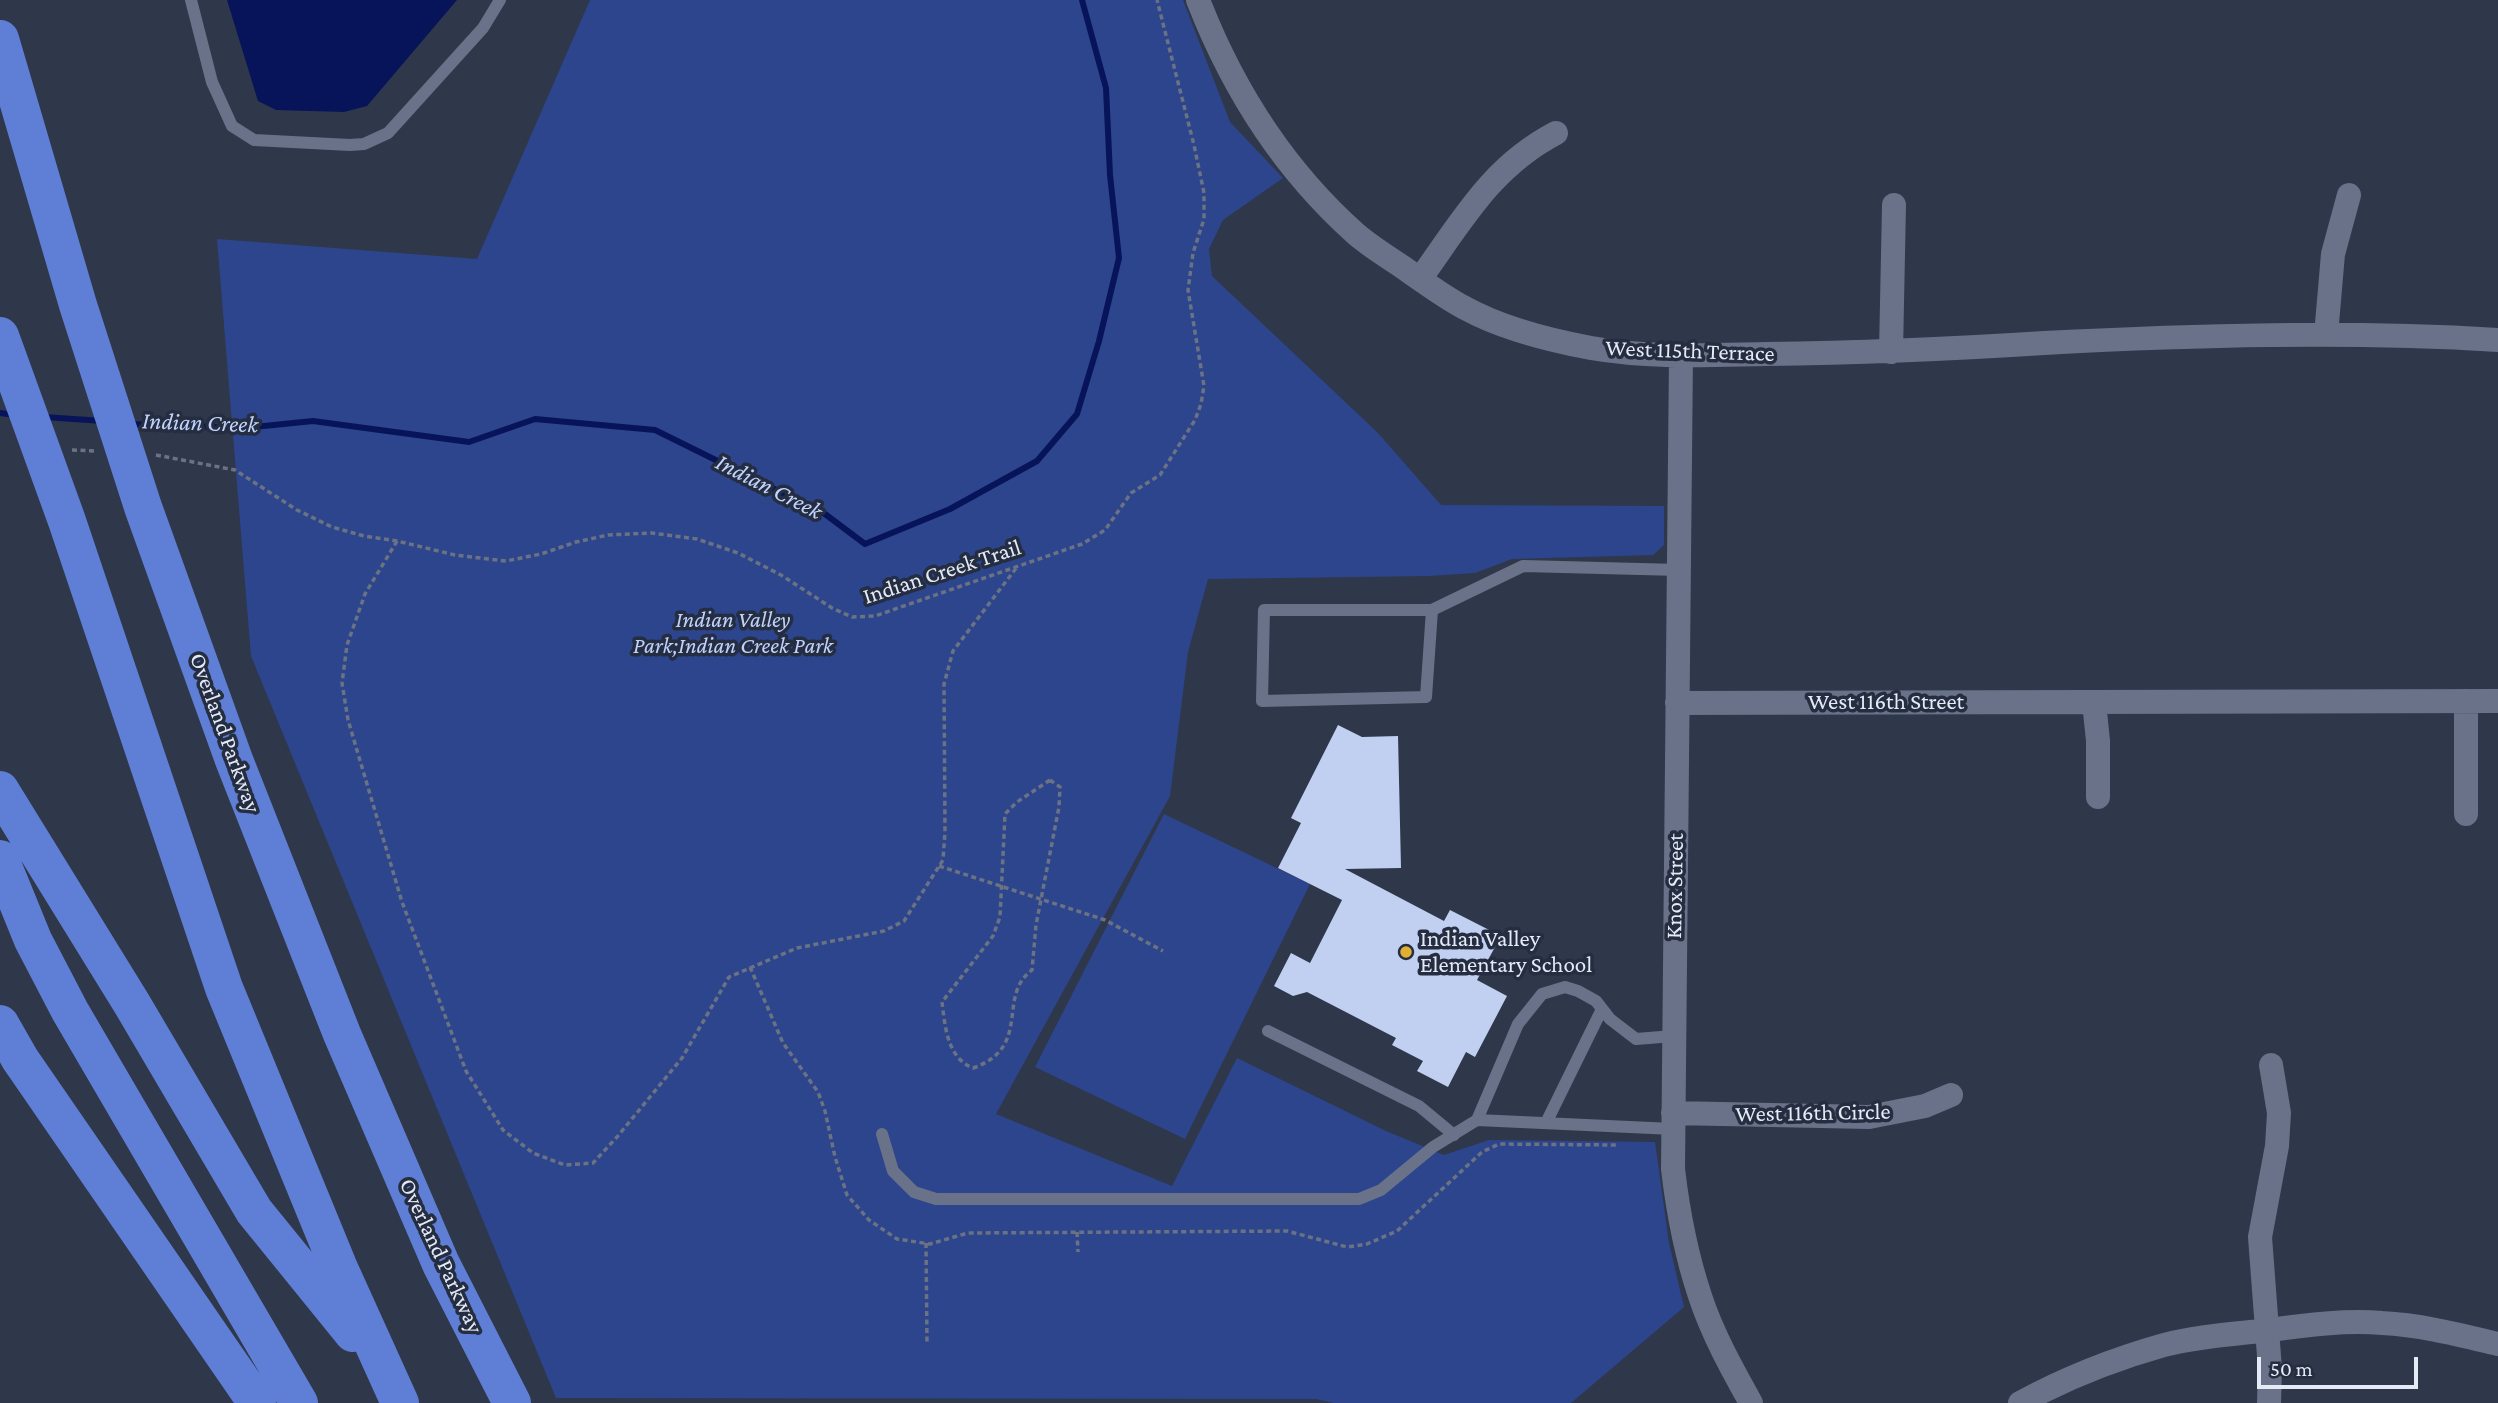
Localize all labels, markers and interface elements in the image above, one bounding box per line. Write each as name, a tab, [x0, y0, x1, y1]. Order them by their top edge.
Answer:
street label: West 115th Terrace	[1605, 334, 1775, 368]
water label: Indian Creek	[142, 407, 258, 439]
water label: Indian Creek	[711, 448, 827, 526]
street label: Indian Creek Trail	[860, 533, 1024, 611]
park label: Indian Valley Park;Indian Creek Park	[633, 606, 833, 660]
street label: Overland Parkway	[183, 649, 267, 817]
street label: West 116th Street	[1808, 688, 1964, 716]
street label: Knox Street	[1660, 833, 1690, 939]
place label: Indian Valley Elementary School	[1420, 925, 1592, 979]
marker: Indian Valley Elementary School	[1398, 944, 1414, 960]
street label: West 116th Circle	[1735, 1098, 1891, 1128]
street label: Overland Parkway	[393, 1174, 489, 1338]
scale bar	[2260, 1344, 2421, 1388]
text: 50 m	[2270, 1357, 2313, 1381]

